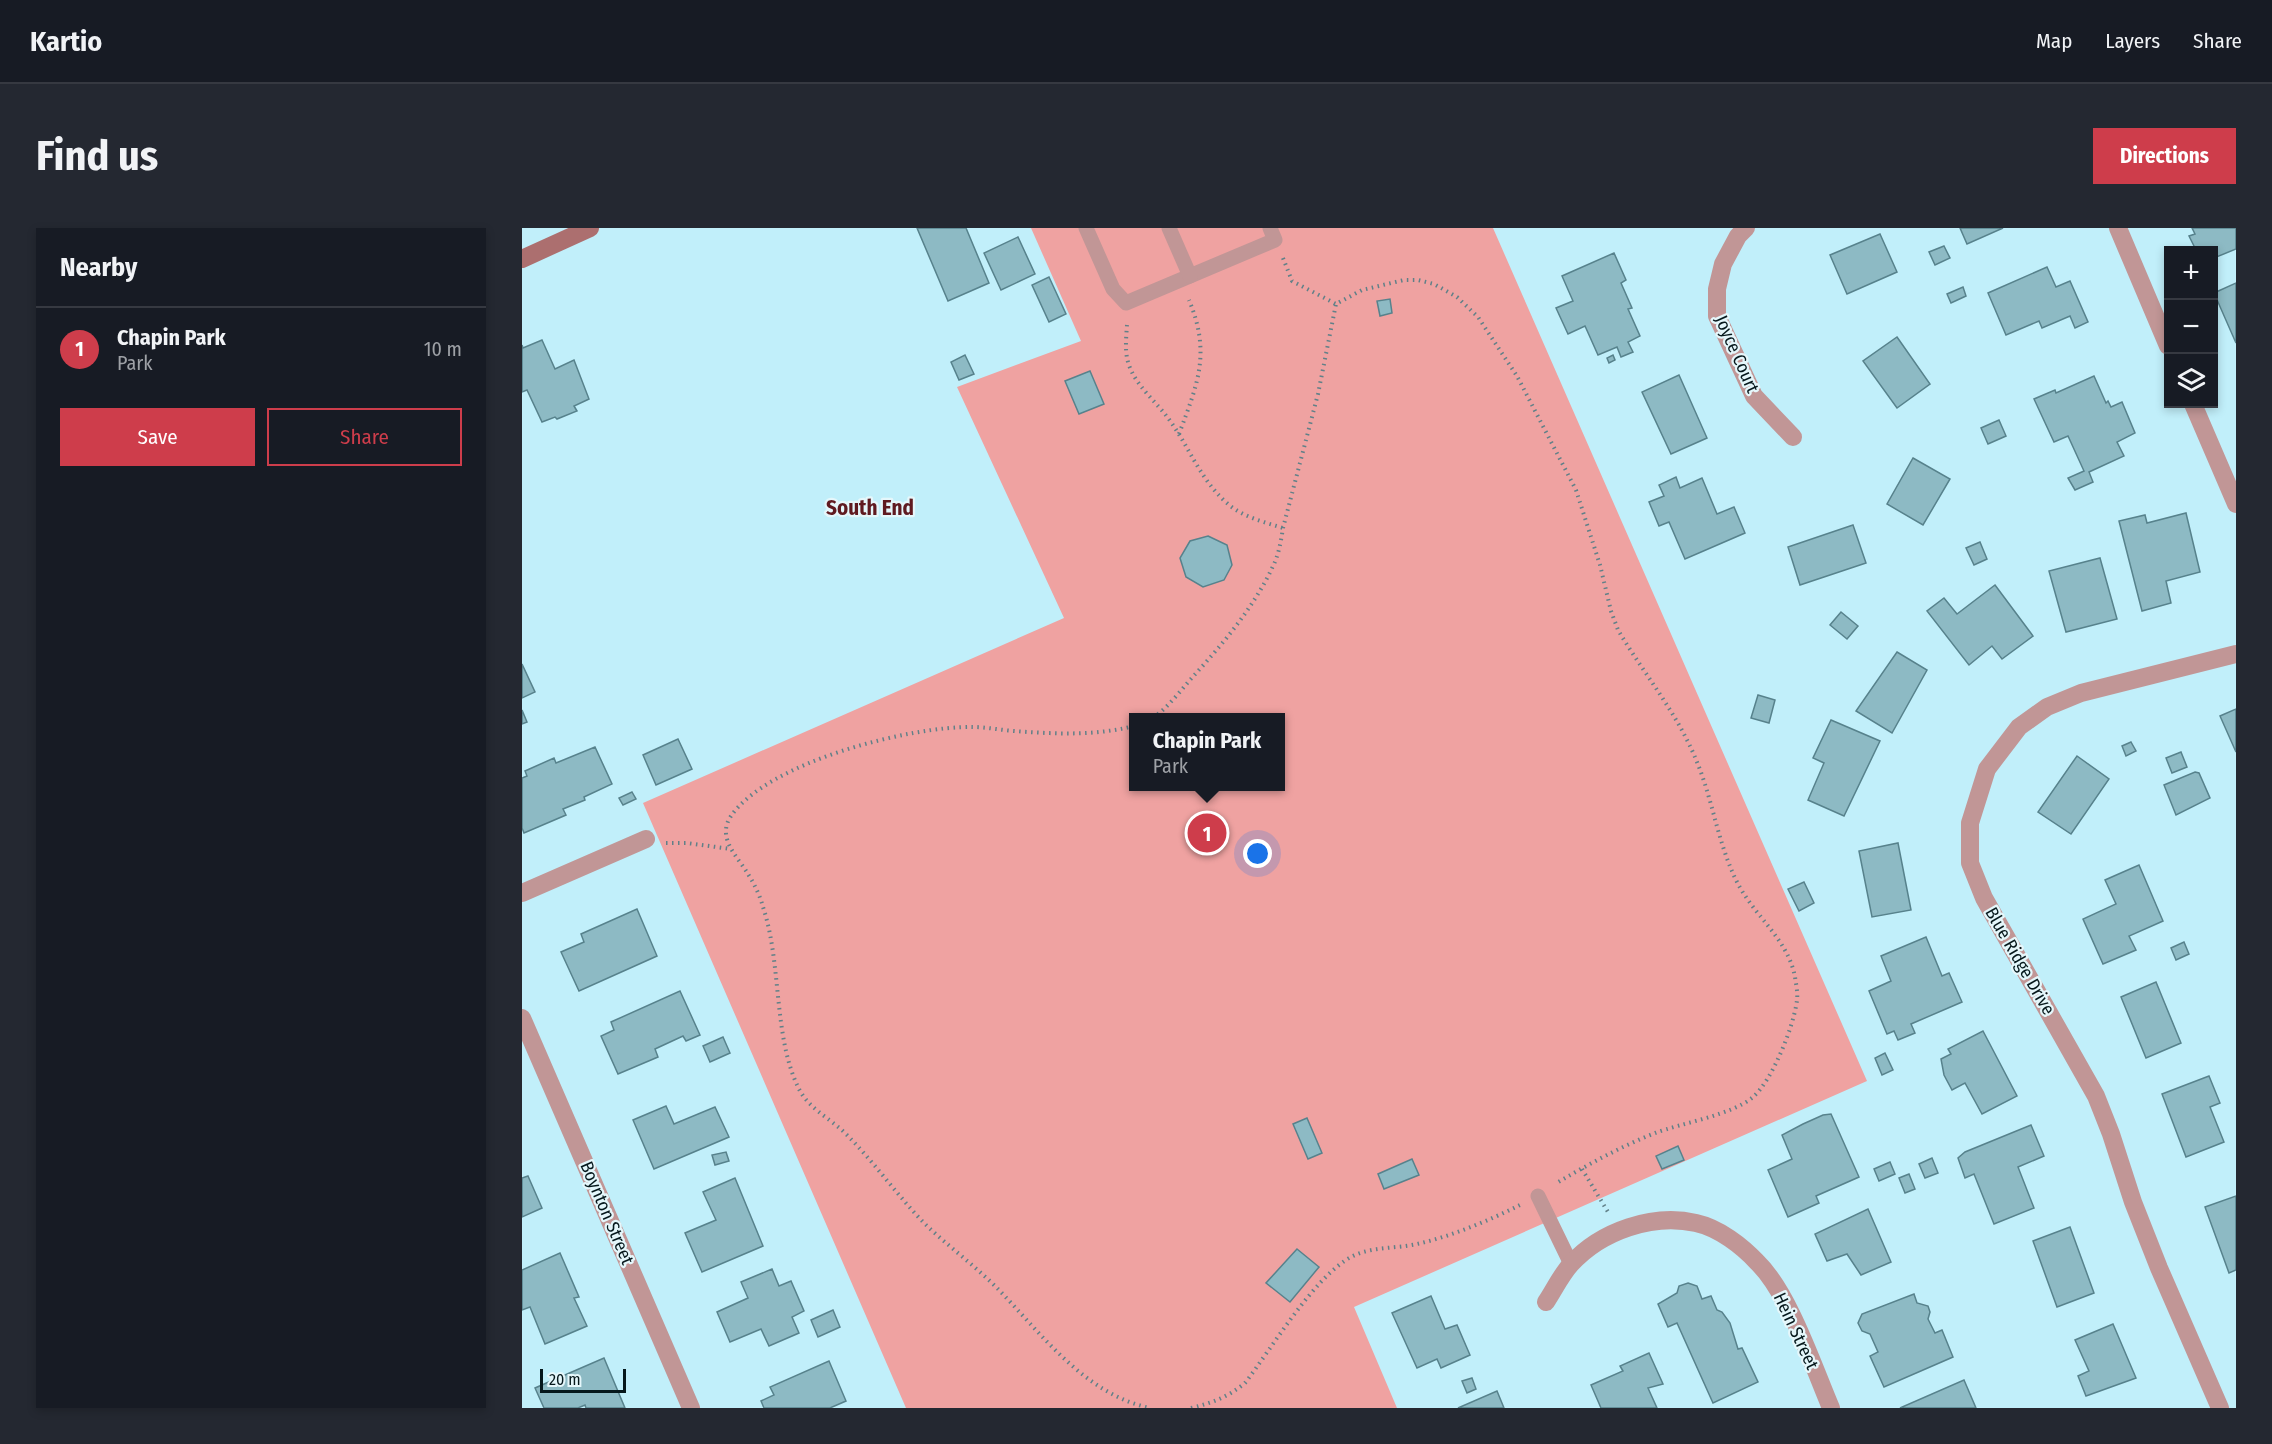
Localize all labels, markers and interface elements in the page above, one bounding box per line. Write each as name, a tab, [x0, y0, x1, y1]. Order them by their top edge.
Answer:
text: Kartio	[30, 25, 102, 58]
text: Map	[2036, 28, 2072, 54]
text: Layers	[2105, 28, 2160, 54]
text: Share	[2193, 28, 2242, 54]
button: Directions	[2093, 128, 2236, 184]
text: Find us	[36, 131, 158, 181]
map controls	[2164, 246, 2218, 408]
button: +	[2164, 246, 2218, 300]
text: Nearby	[60, 252, 137, 283]
button: −	[2164, 300, 2218, 354]
street label: Joyce Court	[1710, 312, 1764, 396]
text: Chapin Park	[117, 324, 226, 351]
text: 1	[75, 337, 84, 361]
text: 10 m	[424, 337, 462, 361]
text: Park	[117, 351, 153, 375]
button: layers	[2164, 354, 2218, 408]
button: Save	[60, 408, 255, 466]
button: Share	[267, 408, 462, 466]
district label: South End	[826, 495, 914, 521]
popup	[1129, 713, 1285, 791]
text: Chapin Park	[1153, 727, 1261, 754]
text: Park	[1153, 754, 1188, 778]
pin: 1	[1188, 810, 1226, 856]
your location	[1243, 839, 1272, 868]
street label: Blue Ridge Drive	[1980, 903, 2060, 1019]
street label: Boynton Street	[575, 1158, 639, 1268]
street label: Hein Street	[1769, 1289, 1823, 1373]
scale bar	[540, 1366, 626, 1394]
text: 20 m	[549, 1370, 580, 1389]

